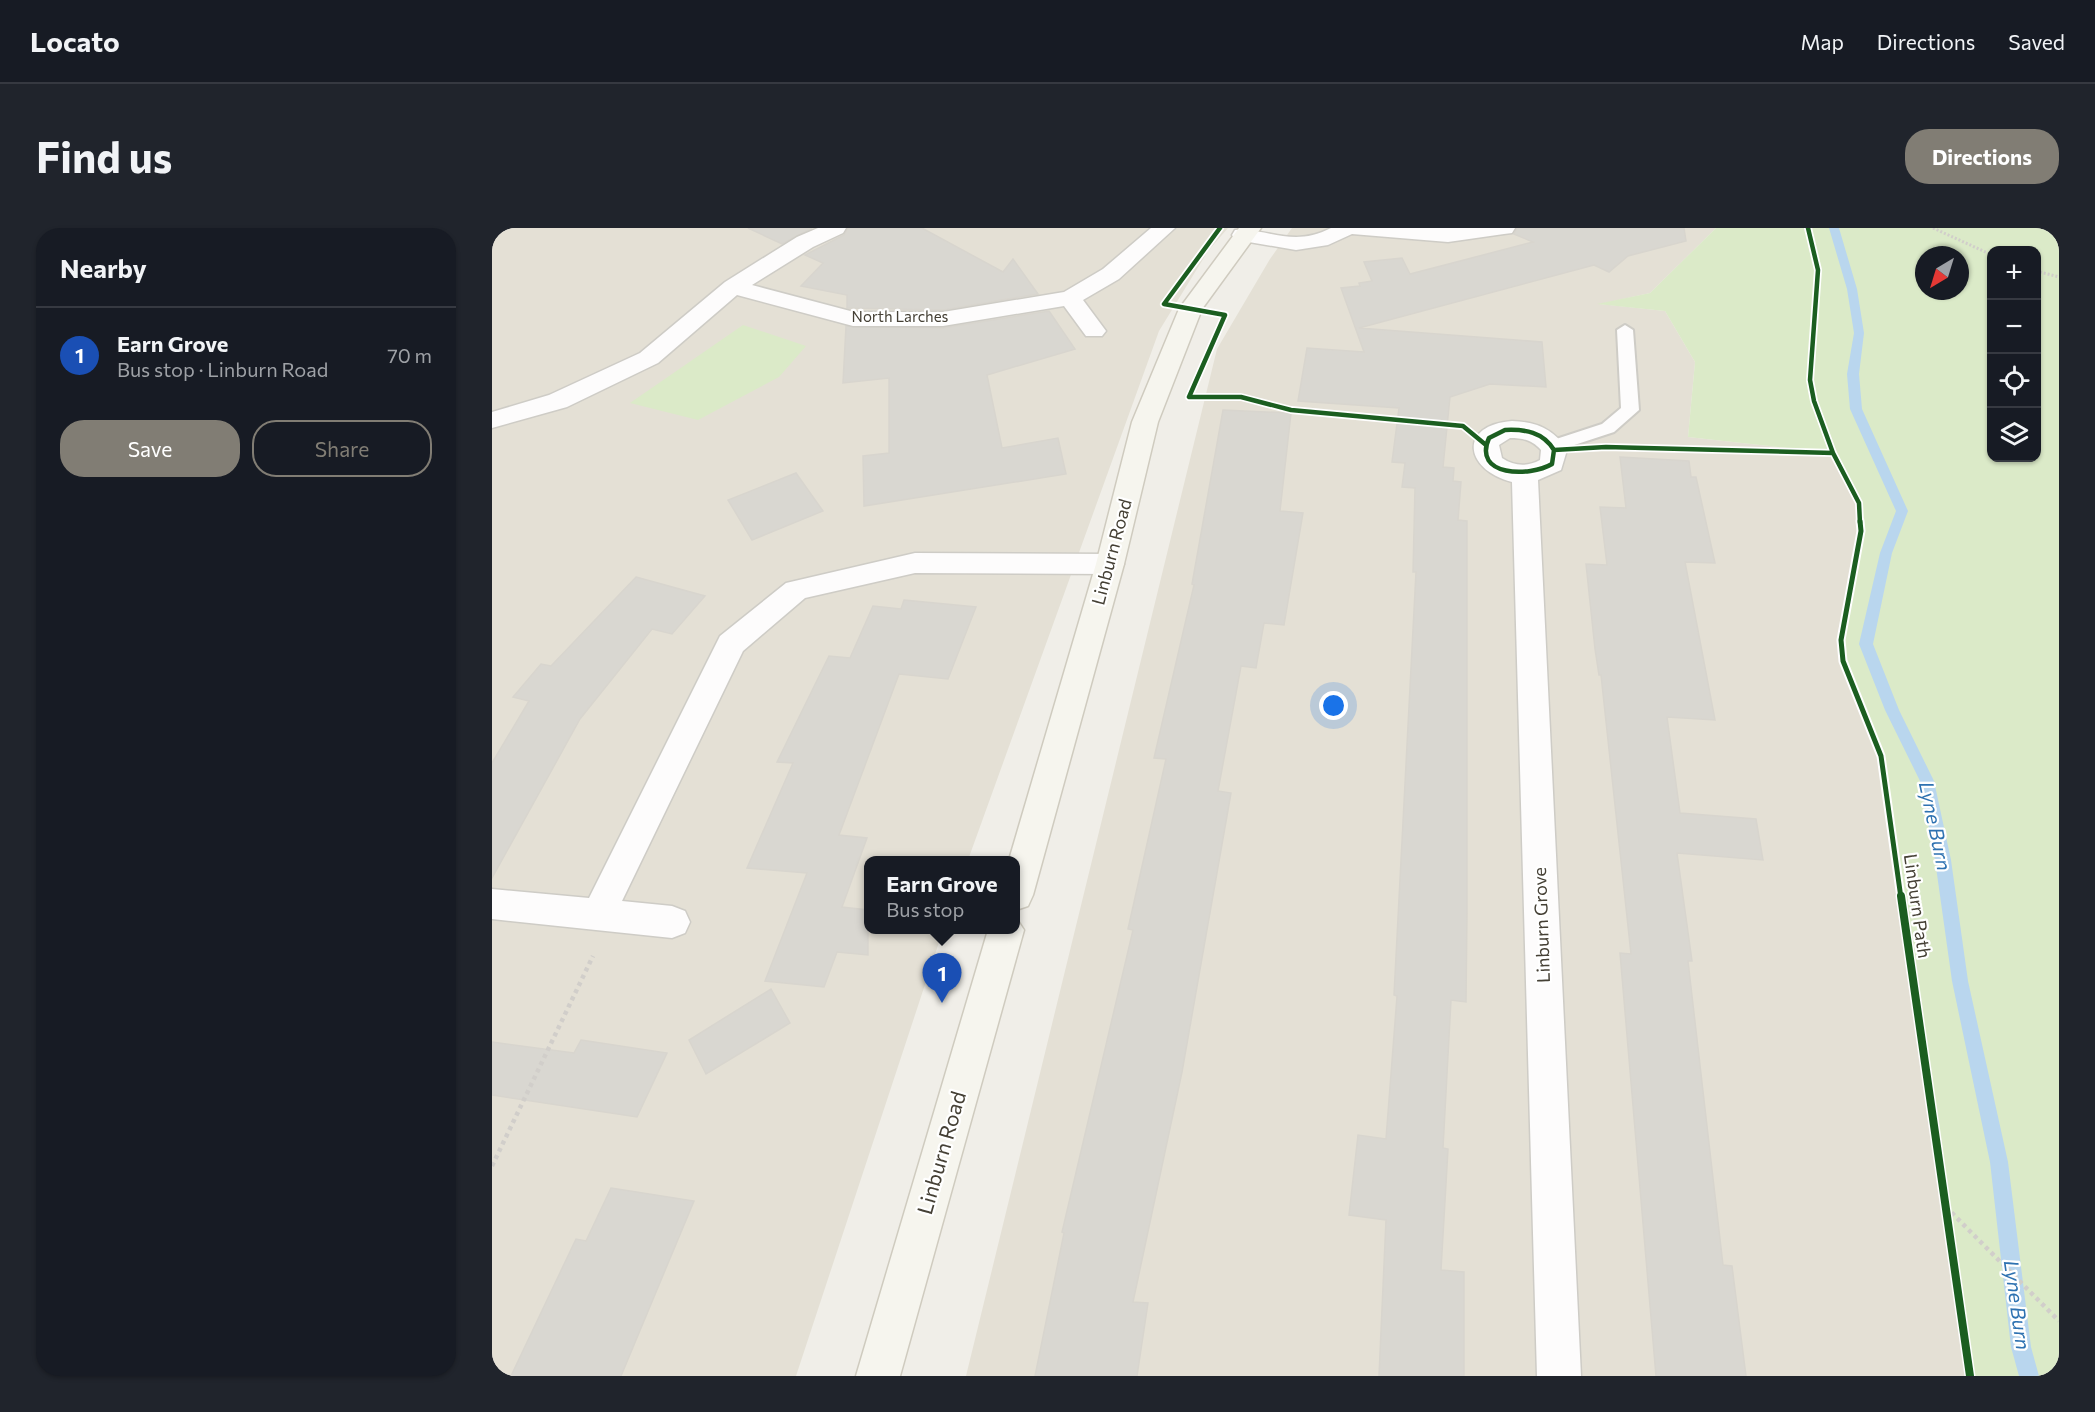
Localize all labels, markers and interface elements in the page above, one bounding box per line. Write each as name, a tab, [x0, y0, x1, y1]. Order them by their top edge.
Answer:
text: Locato	[30, 24, 120, 58]
text: Map	[1801, 29, 1844, 54]
text: Directions	[1877, 29, 1975, 54]
text: Saved	[2008, 29, 2065, 54]
button: Directions	[1905, 129, 2059, 184]
text: Find us	[36, 130, 172, 182]
north arrow	[1915, 246, 1969, 300]
map controls	[1987, 246, 2041, 462]
button: +	[1987, 246, 2041, 300]
text: Nearby	[60, 252, 147, 283]
button: −	[1987, 300, 2041, 354]
street label: North Larches	[852, 307, 949, 325]
text: Earn Grove	[117, 330, 228, 357]
text: 1	[75, 343, 84, 367]
text: 70 m	[387, 343, 432, 367]
button: locate	[1987, 354, 2041, 408]
text: Bus stop · Linburn Road	[117, 357, 328, 381]
button: layers	[1987, 408, 2041, 462]
button: Save	[60, 420, 240, 477]
button: Share	[252, 420, 432, 477]
street label: Linburn Road	[1086, 496, 1136, 607]
your location	[1319, 691, 1348, 720]
water label: Lyne Burn	[1915, 779, 1957, 872]
street label: Linburn Path	[1900, 852, 1936, 960]
popup	[864, 856, 1020, 934]
street label: Linburn Grove	[1528, 867, 1554, 983]
text: Earn Grove	[886, 870, 998, 897]
text: Bus stop	[886, 897, 964, 921]
pin: 1	[922, 954, 962, 1003]
street label: Linburn Road	[911, 1088, 970, 1217]
water label: Lyne Burn	[2000, 1258, 2036, 1351]

